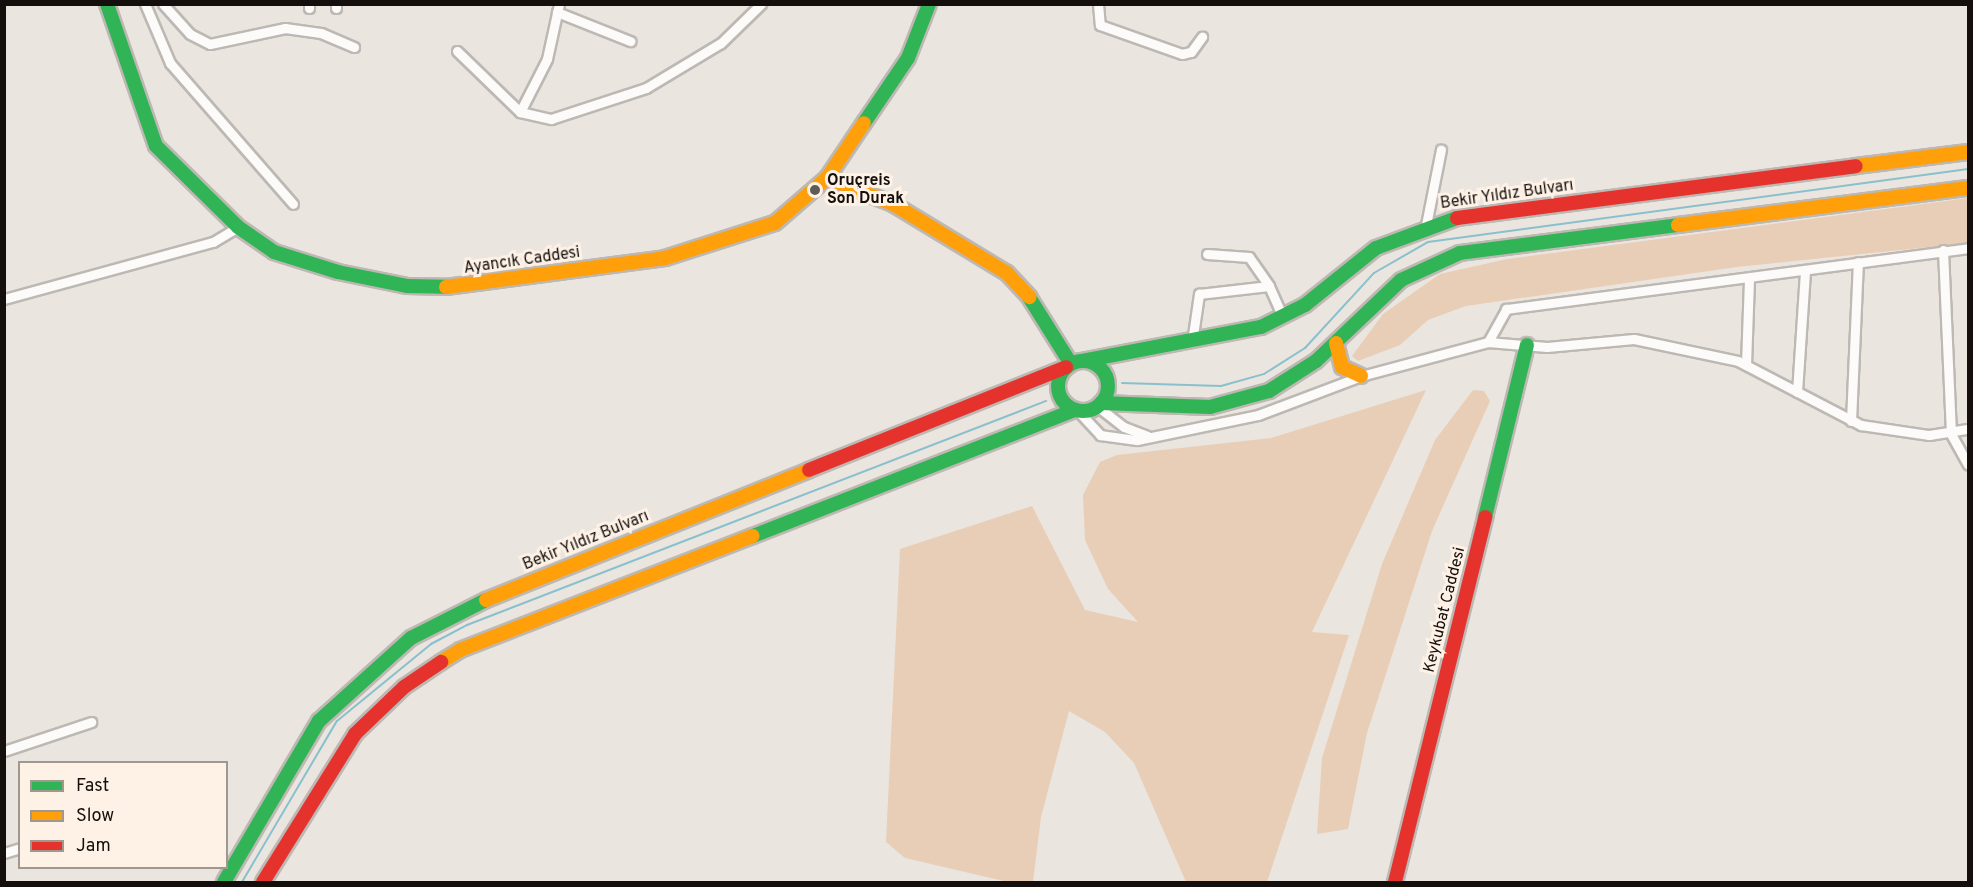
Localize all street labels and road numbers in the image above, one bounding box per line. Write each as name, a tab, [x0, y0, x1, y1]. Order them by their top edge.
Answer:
street label: Bekir Yıldız Bulvarı	[1439, 176, 1575, 214]
street label: Ayancık Caddesi	[463, 243, 581, 279]
street label: Bekir Yıldız Bulvarı	[520, 507, 652, 575]
street label: Keykubat Caddesi	[1420, 545, 1470, 675]

